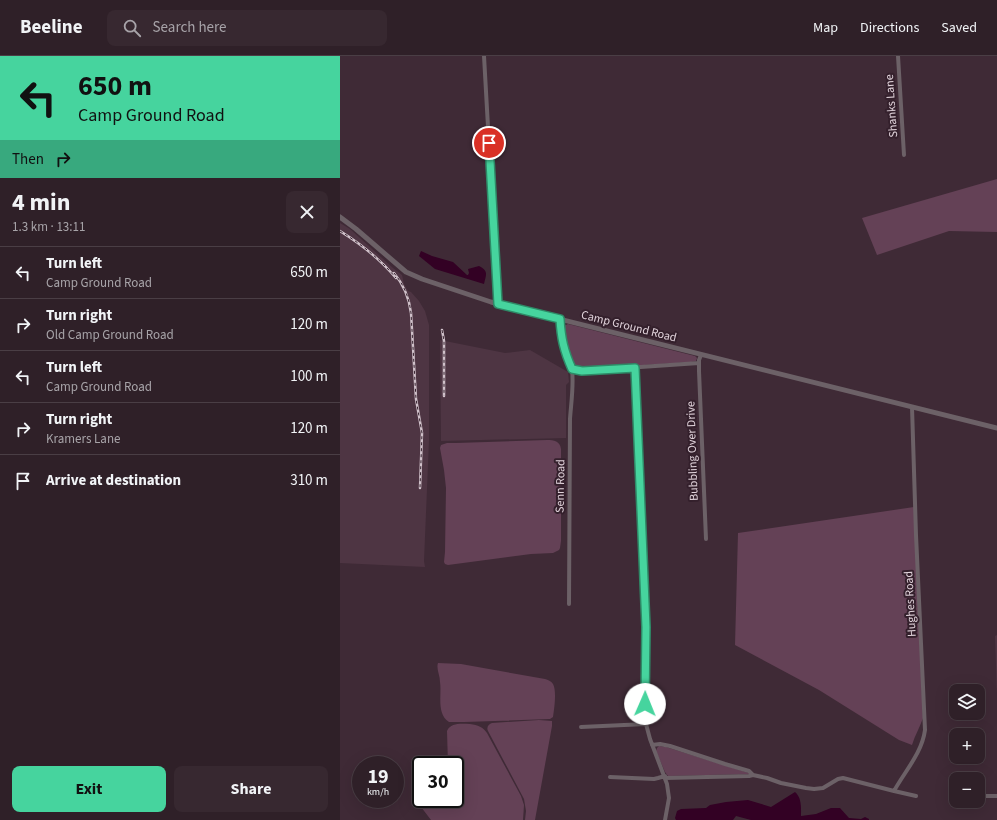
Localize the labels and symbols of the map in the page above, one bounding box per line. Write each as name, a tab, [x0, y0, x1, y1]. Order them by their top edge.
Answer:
street label: Shanks Lane	[881, 74, 902, 138]
pin	[472, 126, 506, 160]
street label: Camp Ground Road	[579, 306, 678, 347]
street label: Bubbling Over Drive	[682, 401, 703, 501]
street label: Senn Road	[552, 459, 569, 513]
street label: Hughes Road	[900, 571, 921, 637]
position arrow	[624, 683, 666, 725]
speed limit sign: 30	[412, 756, 464, 808]

